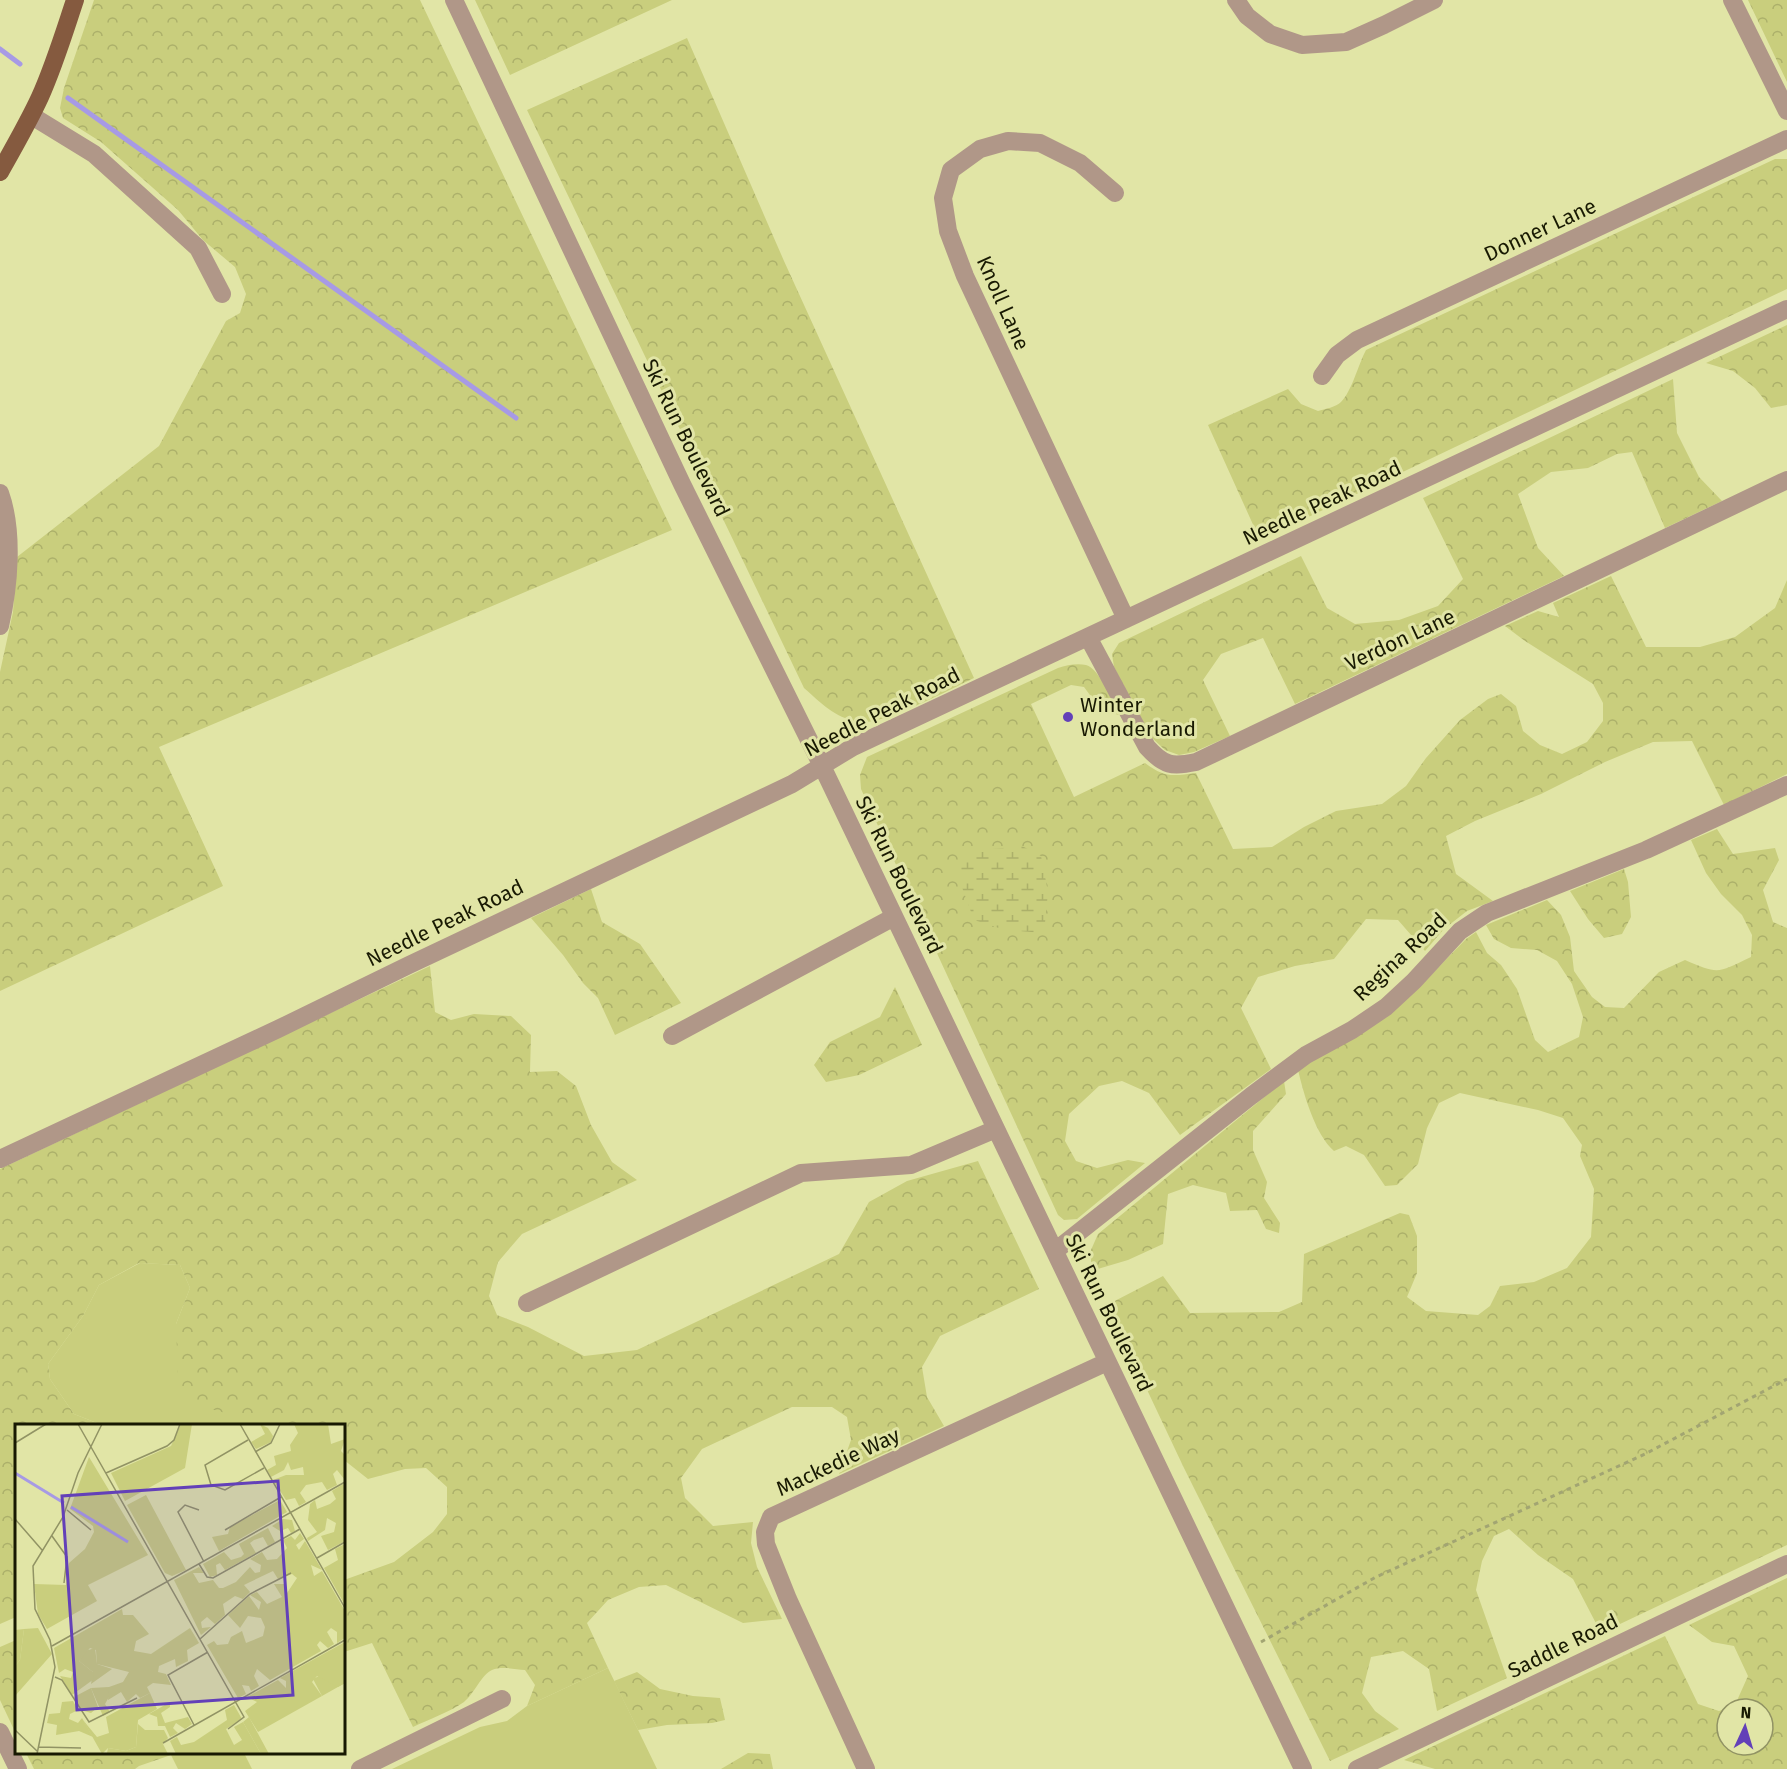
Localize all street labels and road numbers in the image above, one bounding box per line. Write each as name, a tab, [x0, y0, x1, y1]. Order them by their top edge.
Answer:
street label: Donner Lane	[1480, 193, 1600, 267]
street label: Knoll Lane	[971, 252, 1035, 354]
street label: Ski Run Boulevard	[636, 355, 736, 521]
street label: Needle Peak Road	[1239, 455, 1405, 551]
street label: Verdon Lane	[1341, 603, 1459, 677]
street label: Needle Peak Road	[800, 661, 964, 763]
street label: Ski Run Boulevard	[849, 792, 949, 958]
street label: Needle Peak Road	[362, 874, 528, 972]
street label: Regina Road	[1348, 907, 1452, 1007]
street label: Ski Run Boulevard	[1059, 1230, 1159, 1396]
street label: Mackedie Way	[772, 1422, 905, 1502]
street label: Saddle Road	[1504, 1608, 1622, 1684]

